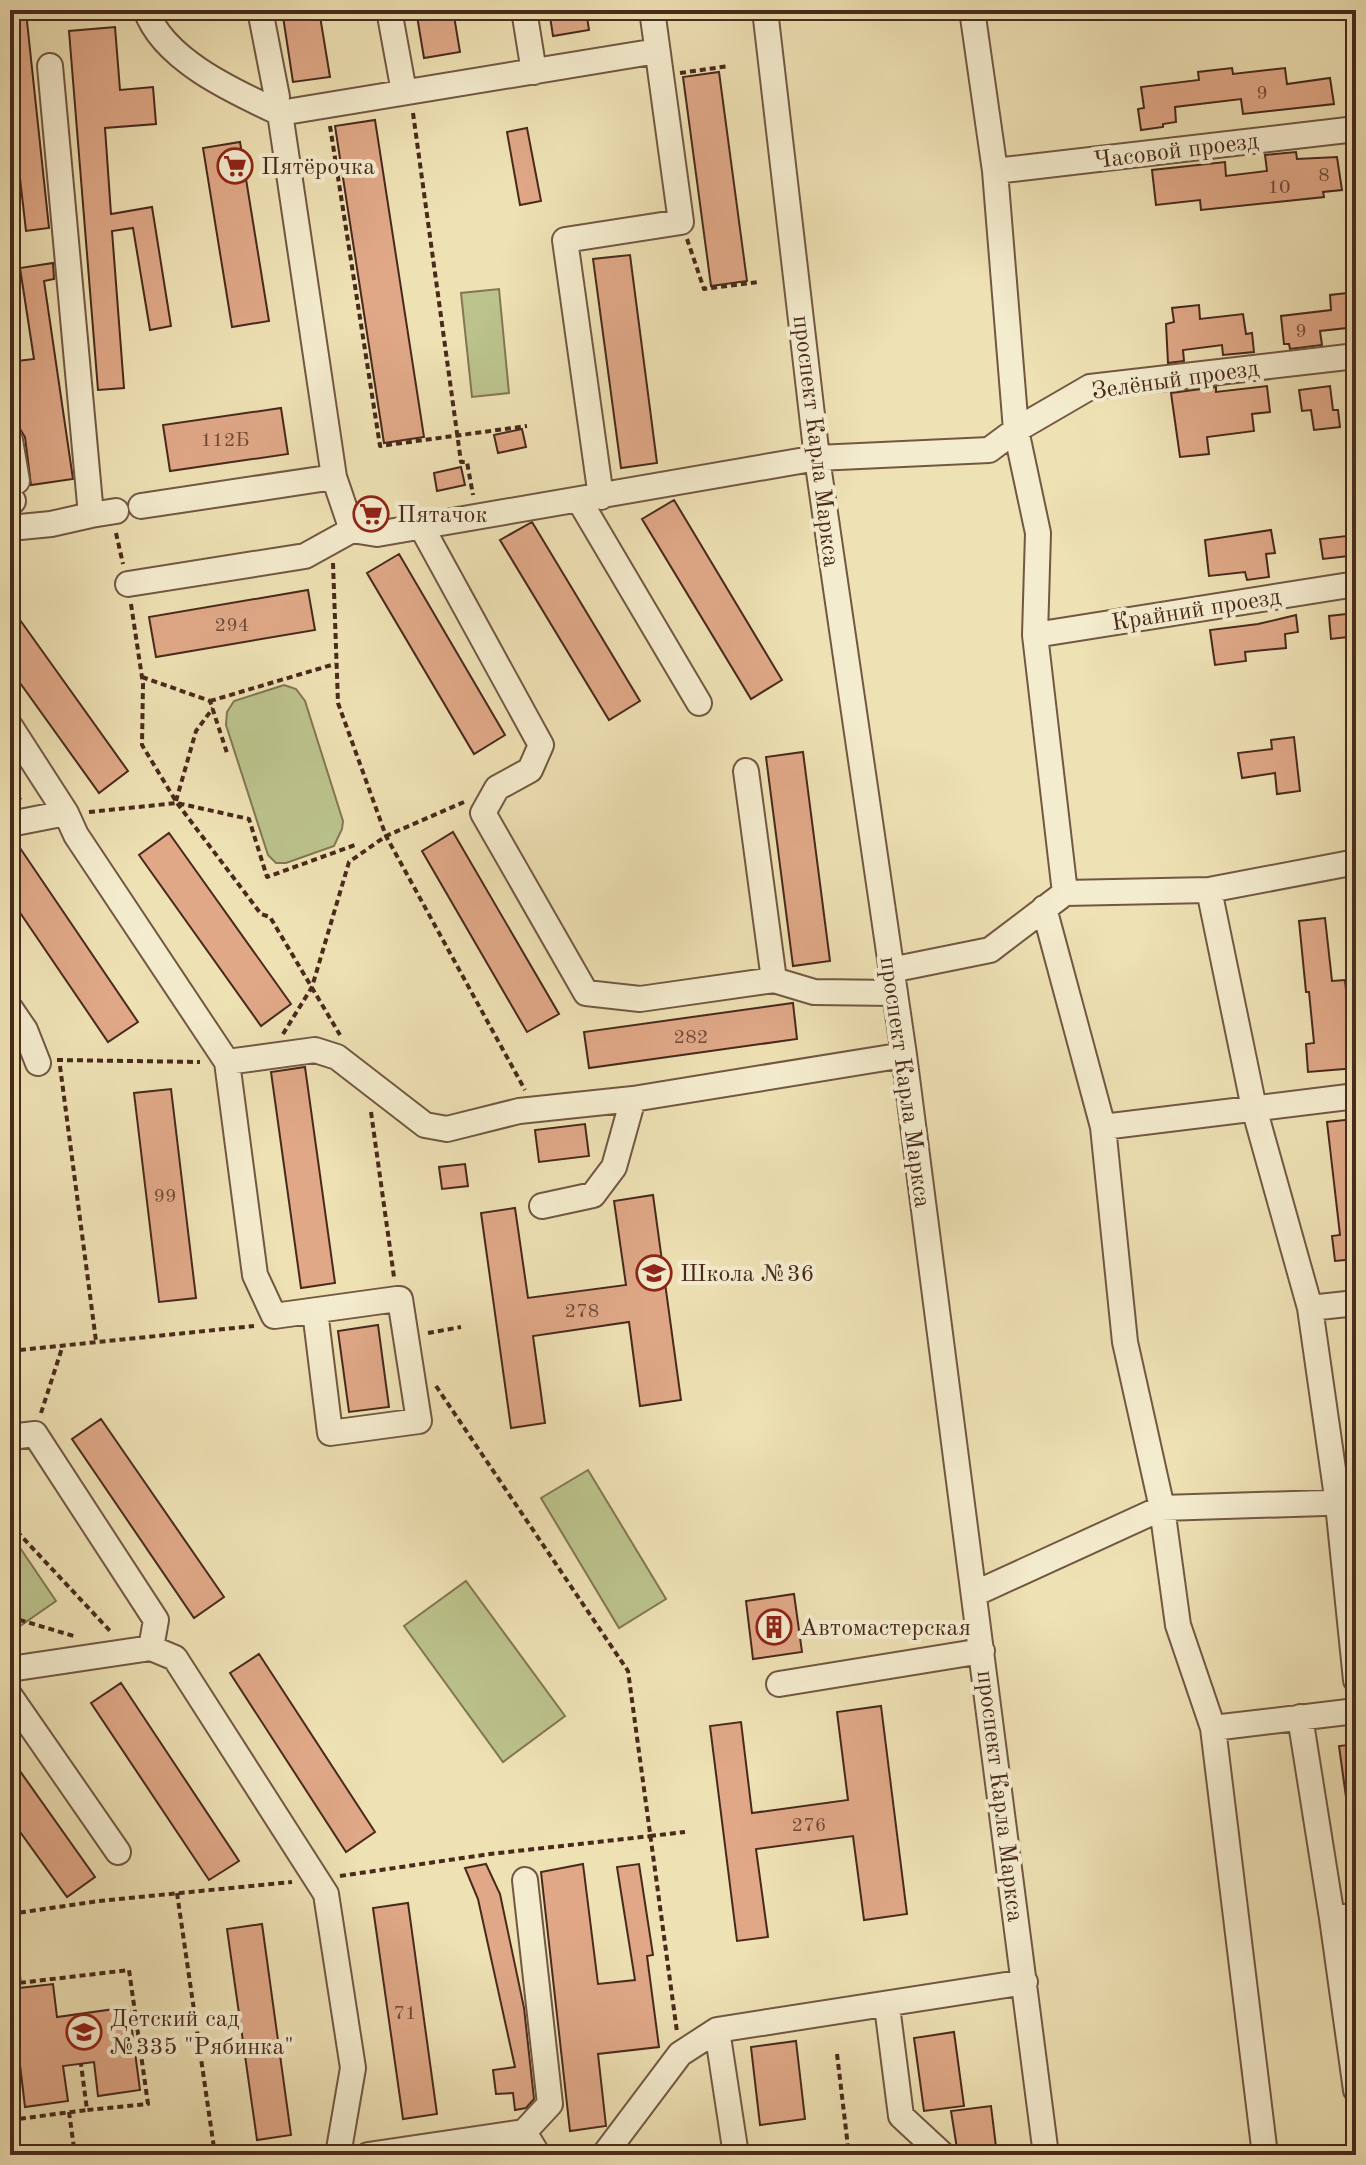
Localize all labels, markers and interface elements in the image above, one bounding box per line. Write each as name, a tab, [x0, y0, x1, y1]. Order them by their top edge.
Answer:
house number: 9	[1256, 84, 1268, 104]
street label: Часовой проезд	[1093, 130, 1260, 174]
supermarket icon: Пятёрочка	[216, 147, 254, 185]
place label: Пятёрочка	[261, 156, 375, 180]
house number: 8	[1318, 166, 1330, 186]
house number: 10	[1267, 178, 1291, 198]
street label: проспект Карла Маркса	[788, 314, 842, 569]
house number: 9	[1295, 322, 1307, 342]
street label: Зелёный проезд	[1090, 357, 1261, 405]
house number: 112Б	[201, 431, 249, 451]
supermarket icon: Пятачок	[352, 495, 390, 533]
place label: Пятачок	[397, 504, 488, 528]
street label: Крайний проезд	[1110, 586, 1283, 636]
house number: 294	[215, 616, 249, 636]
street label: проспект Карла Маркса	[874, 955, 934, 1210]
house number: 282	[674, 1028, 708, 1048]
house number: 99	[153, 1187, 177, 1207]
school or university icon: Школа №36	[635, 1254, 673, 1292]
place label: Школа №36	[680, 1263, 815, 1287]
house number: 278	[565, 1302, 599, 1322]
building icon: Автомастерская	[755, 1608, 793, 1646]
place label: Автомастерская	[800, 1617, 971, 1641]
street label: проспект Карла Маркса	[972, 1669, 1026, 1924]
house number: 276	[792, 1816, 826, 1836]
house number: 71	[393, 2004, 417, 2024]
place label: Детский сад №335 "Рябинка"	[110, 2008, 294, 2060]
school or university icon: Детский сад №335 "Рябинка"	[65, 2013, 103, 2051]

